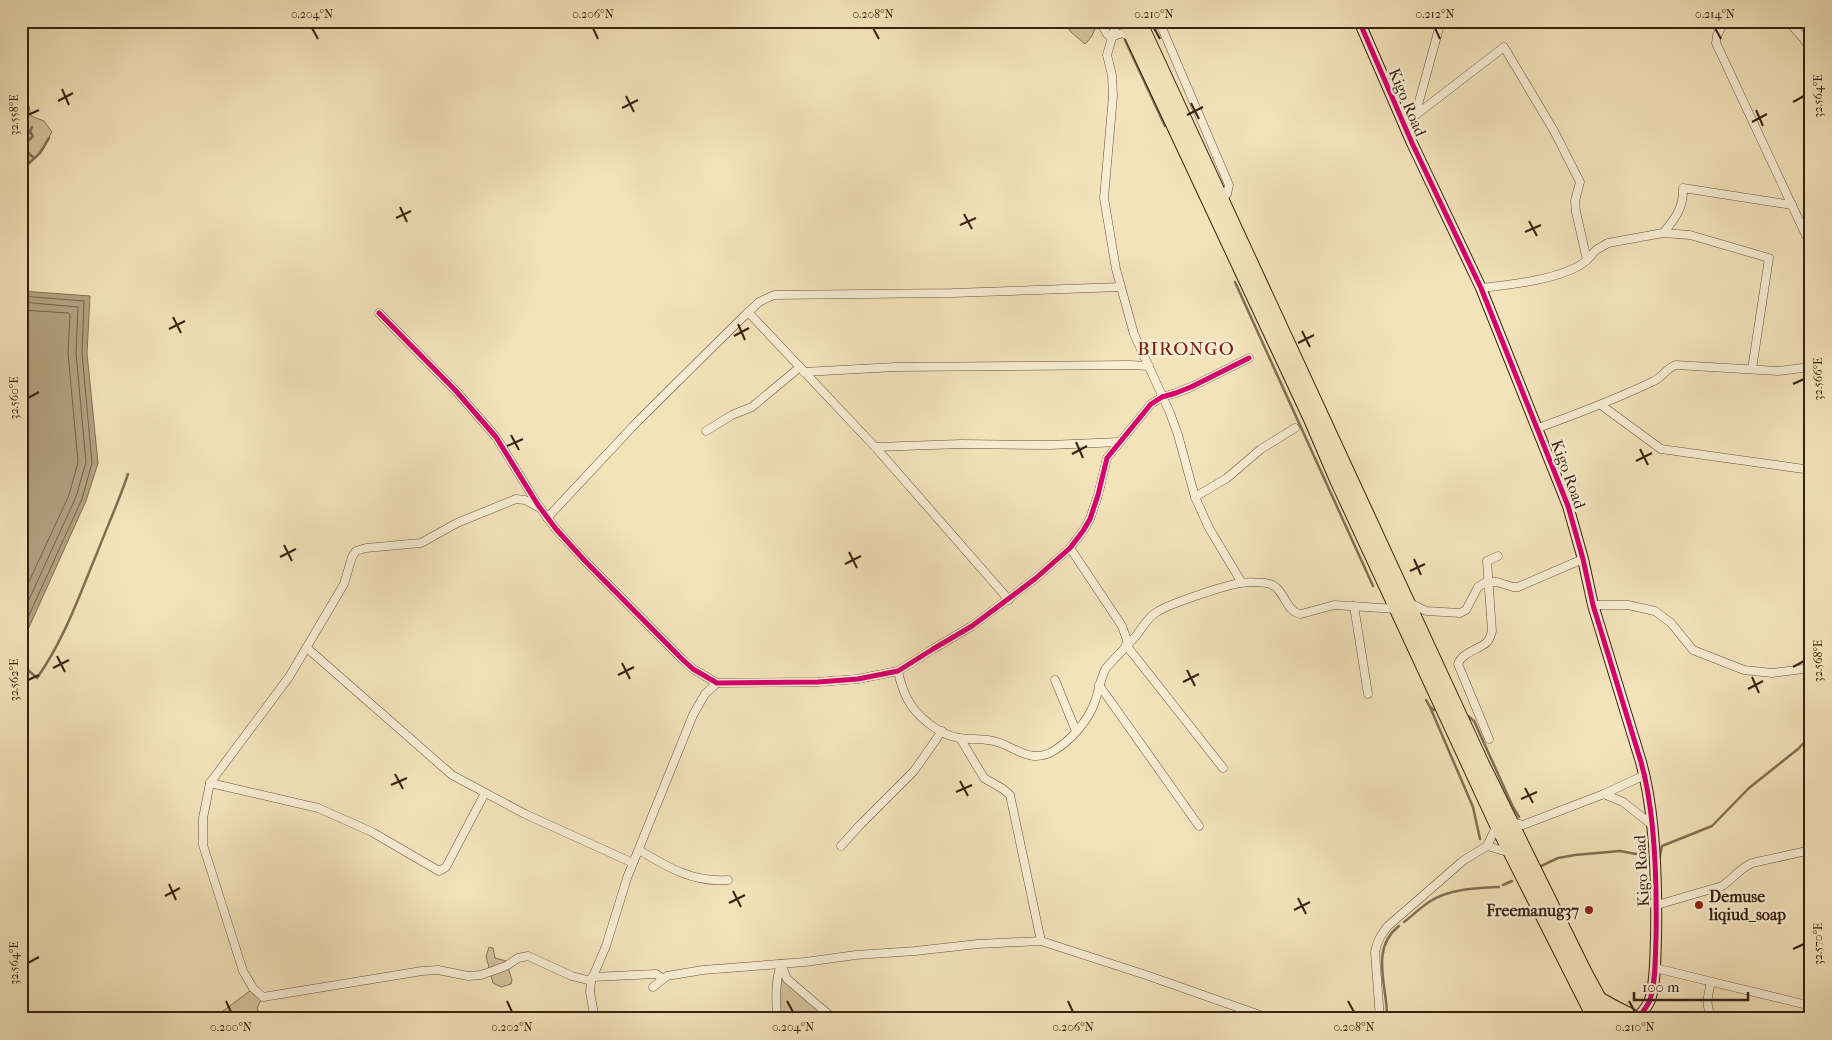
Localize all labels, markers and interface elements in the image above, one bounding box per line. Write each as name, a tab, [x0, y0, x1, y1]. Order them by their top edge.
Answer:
text: 0.204°N	[291, 7, 333, 21]
text: 0.206°N	[572, 7, 614, 21]
text: 0.208°N	[852, 7, 894, 21]
text: 0.210°N	[1134, 7, 1174, 21]
text: 0.212°N	[1415, 7, 1455, 21]
text: 0.214°N	[1695, 7, 1735, 21]
street label: Kigo Road	[1385, 65, 1430, 139]
text: 32.564°E	[1811, 74, 1825, 118]
text: 32.558°E	[7, 95, 21, 135]
district label: BIRONGO	[1137, 338, 1235, 360]
text: 32.566°E	[1811, 358, 1825, 400]
text: 32.560°E	[7, 377, 21, 419]
street label: Kigo Road	[1547, 437, 1590, 511]
text: 32.568°E	[1811, 640, 1825, 682]
text: 32.562°E	[7, 659, 21, 701]
street label: Kigo Road	[1630, 834, 1653, 907]
place label: Demuse liqiud_soap	[1708, 887, 1786, 925]
marker: Demuse liqiud_soap	[1693, 899, 1705, 911]
place label: Freemanug37	[1485, 901, 1579, 921]
marker: Freemanug37	[1583, 904, 1595, 916]
text: 32.570°E	[1811, 923, 1825, 965]
text: 32.564°E	[7, 941, 21, 985]
scale bar	[1634, 970, 1748, 1002]
text: 100 m	[1642, 978, 1680, 996]
text: 0.200°N	[210, 1020, 252, 1034]
text: 0.202°N	[491, 1020, 533, 1034]
text: 0.204°N	[772, 1020, 814, 1034]
text: 0.206°N	[1052, 1020, 1094, 1034]
text: 0.208°N	[1333, 1020, 1375, 1034]
text: 0.210°N	[1615, 1020, 1655, 1034]

